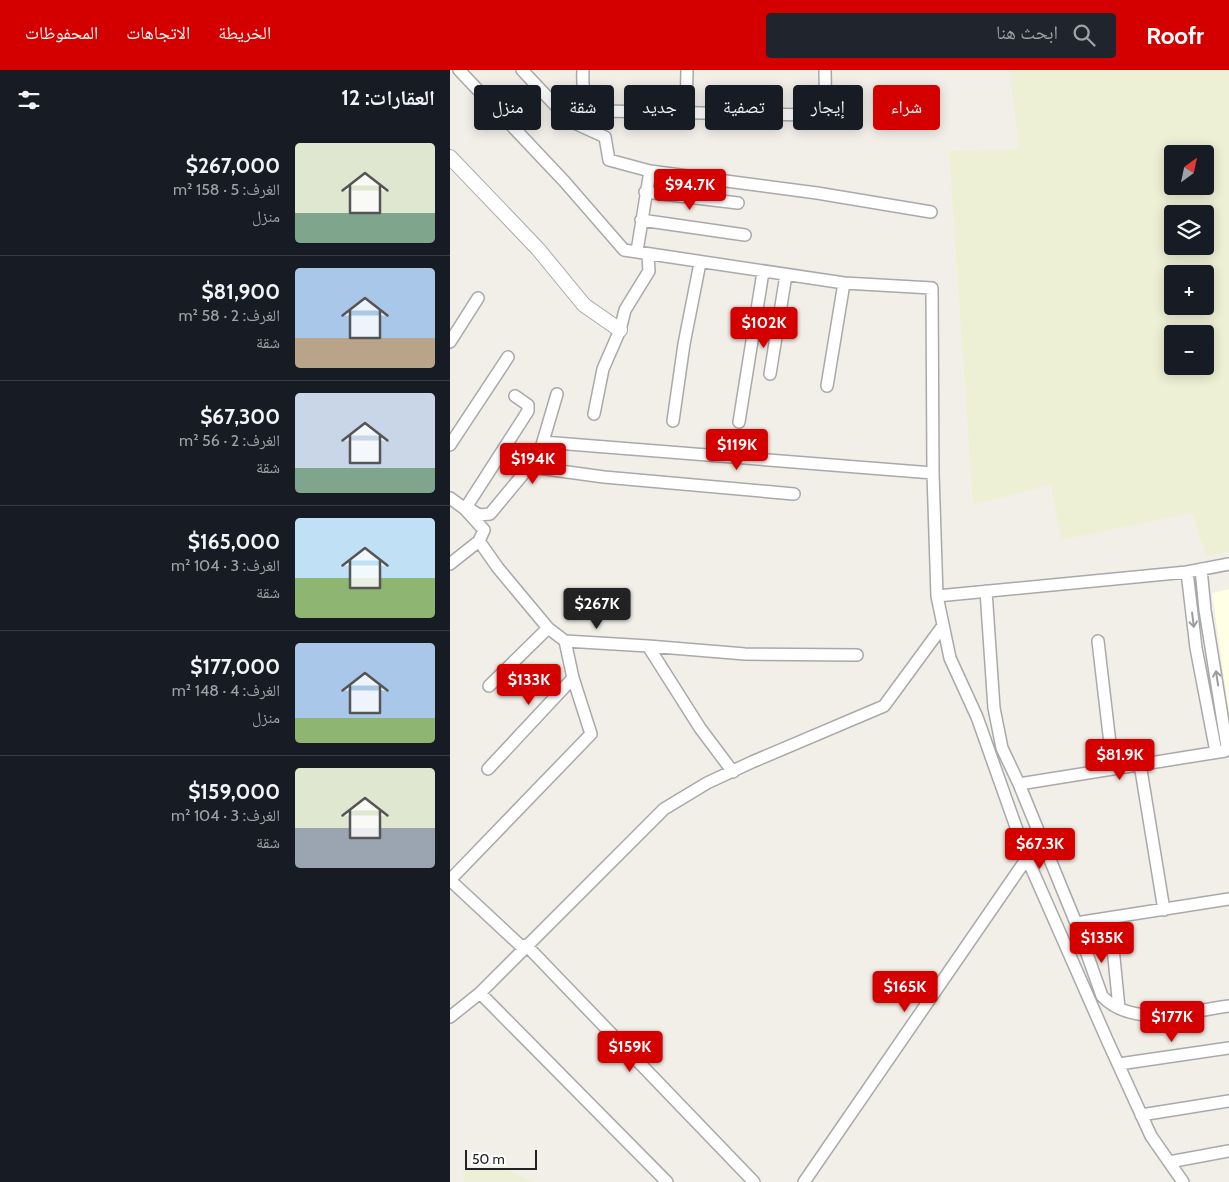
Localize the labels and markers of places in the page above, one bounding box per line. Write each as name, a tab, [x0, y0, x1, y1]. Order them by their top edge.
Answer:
pin: $94.7K	[649, 168, 731, 211]
pin: $102K	[729, 306, 799, 349]
pin: $119K	[702, 428, 772, 471]
pin: $194K	[498, 442, 568, 485]
pin: $267K	[562, 588, 632, 630]
pin: $133K	[494, 664, 564, 706]
pin: $81.9K	[1079, 738, 1161, 781]
pin: $67.3K	[999, 828, 1081, 870]
pin: $135K	[1067, 922, 1137, 964]
pin: $165K	[870, 970, 940, 1013]
pin: $177K	[1137, 1000, 1207, 1043]
pin: $159K	[595, 1030, 665, 1073]

